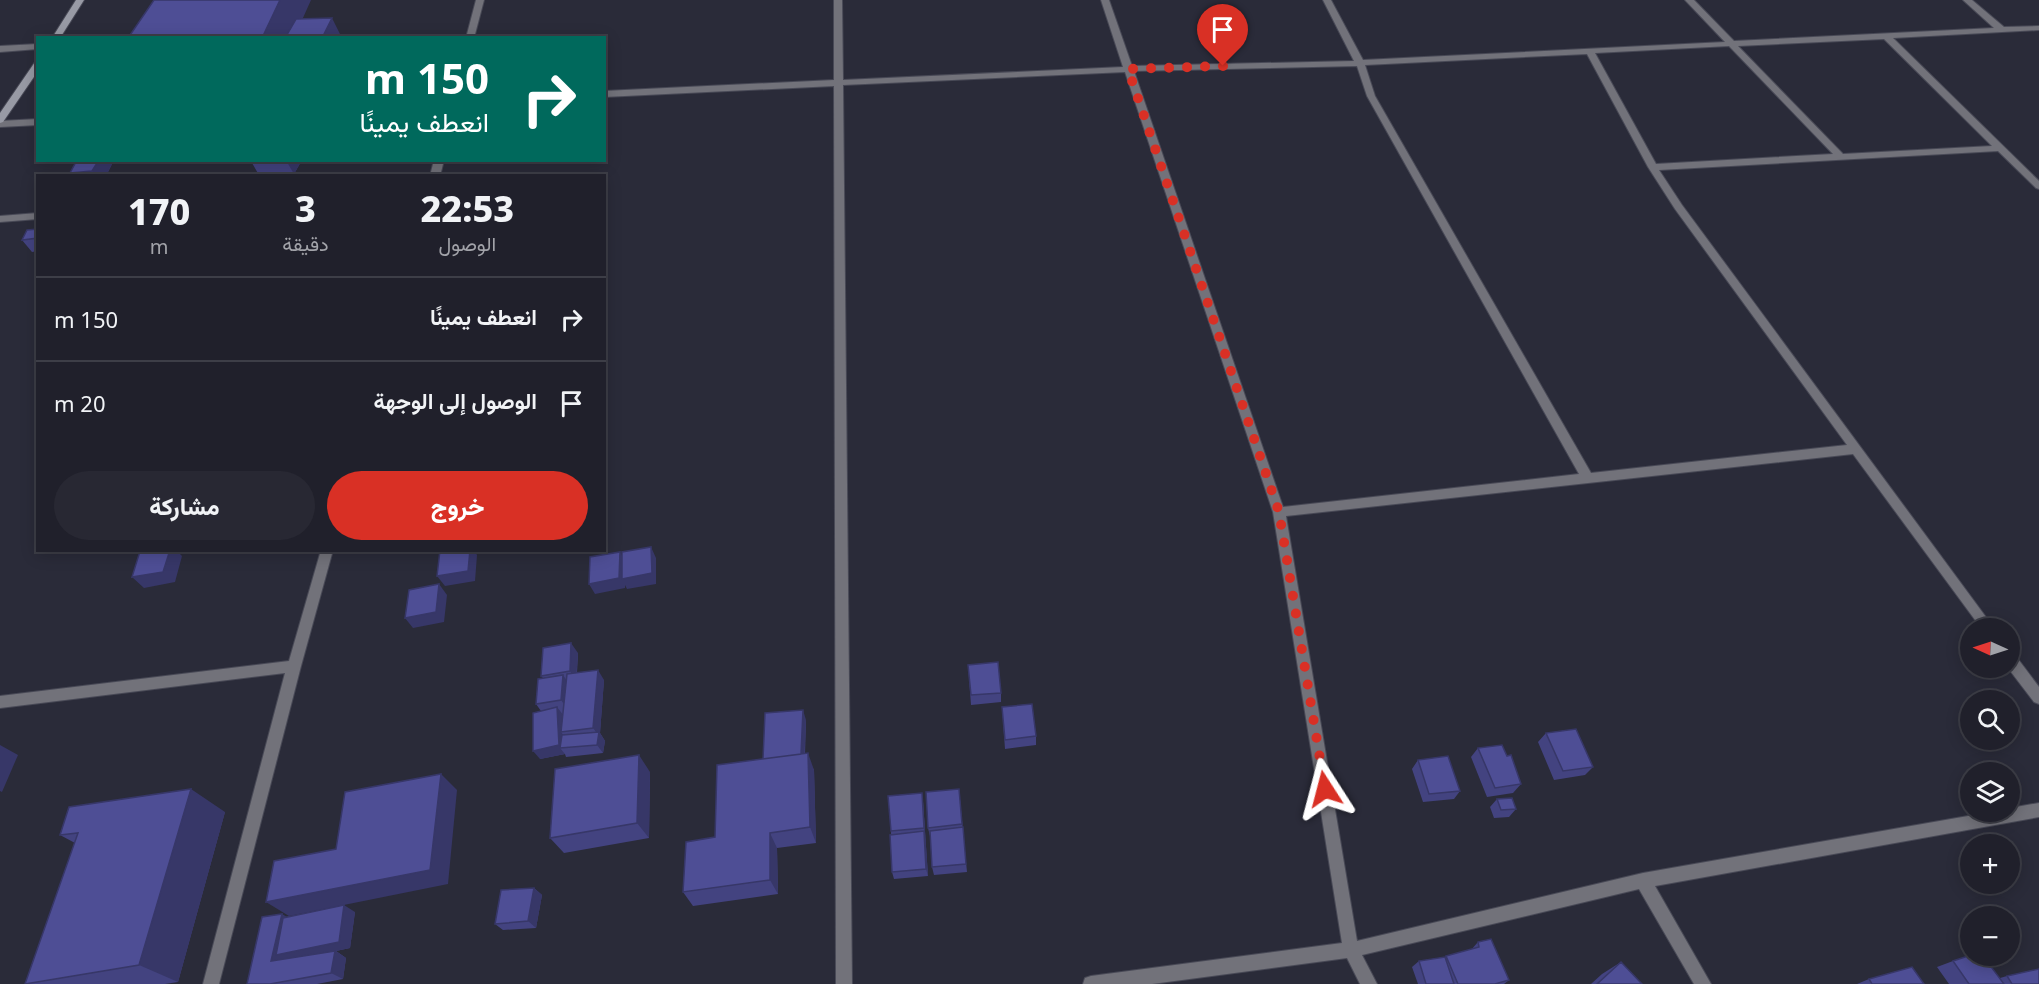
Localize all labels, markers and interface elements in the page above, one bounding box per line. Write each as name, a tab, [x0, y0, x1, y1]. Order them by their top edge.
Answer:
pin	[1197, 4, 1248, 66]
icon: arrive	[1206, 13, 1239, 46]
text: 150 m	[365, 49, 489, 106]
icon: right	[510, 60, 588, 138]
text: انعطف يمينًا	[359, 103, 489, 140]
text: 3	[295, 184, 316, 233]
text: 22:53	[421, 184, 514, 233]
text: 170	[128, 187, 190, 236]
text: دقيقة	[282, 230, 329, 257]
text: الوصول	[438, 230, 496, 257]
text: m	[150, 233, 169, 260]
text: انعطف يمينًا	[430, 301, 537, 331]
icon: right	[555, 303, 588, 336]
text: 150 m	[54, 304, 118, 334]
text: الوصول إلى الوجهة	[373, 385, 537, 415]
icon: arrive	[555, 387, 588, 420]
text: 20 m	[54, 388, 105, 418]
button: مشاركة	[54, 471, 315, 540]
button: خروج	[327, 471, 588, 540]
north arrow	[1960, 618, 2020, 678]
map controls	[1960, 618, 2020, 966]
button: search	[1960, 690, 2020, 750]
position arrow	[1293, 757, 1357, 821]
button: layers	[1960, 762, 2020, 822]
button: +	[1960, 834, 2020, 894]
button: −	[1960, 906, 2020, 966]

